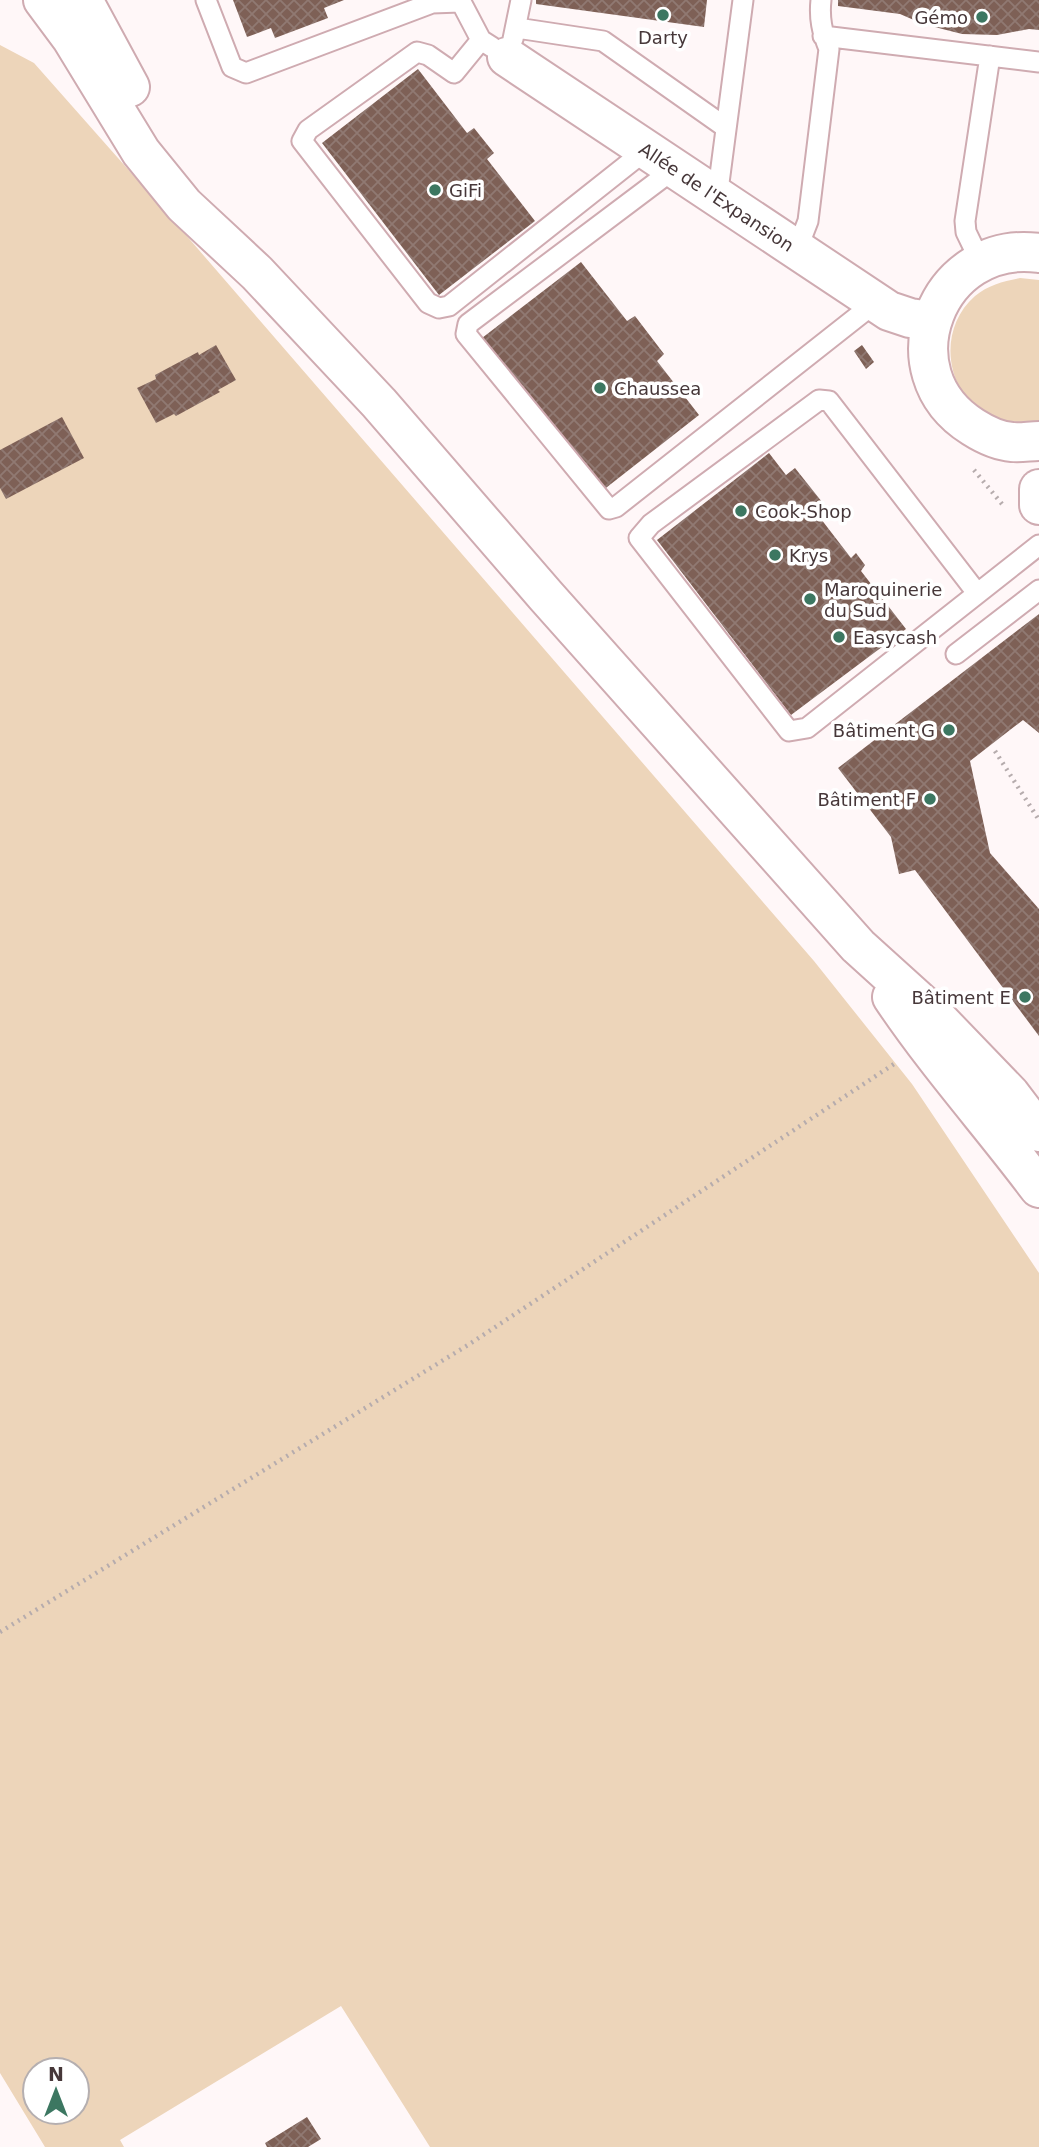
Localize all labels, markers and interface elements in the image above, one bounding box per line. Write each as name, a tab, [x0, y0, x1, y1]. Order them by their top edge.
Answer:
marker: Darty	[655, 7, 671, 23]
place label: Gémo	[914, 7, 968, 28]
marker: Gémo	[974, 9, 990, 25]
place label: Darty	[638, 27, 688, 48]
street label: Allée de l'Expansion	[636, 138, 798, 255]
place label: GiFi	[449, 180, 482, 201]
marker: GiFi	[427, 182, 443, 198]
place label: Chaussea	[614, 378, 701, 399]
marker: Chaussea	[592, 380, 608, 396]
place label: Cook-Shop	[755, 501, 852, 522]
marker: Cook-Shop	[733, 503, 749, 519]
place label: Krys	[789, 545, 828, 566]
marker: Krys	[767, 547, 783, 563]
place label: Maroquinerie du Sud	[824, 579, 942, 621]
marker: Maroquinerie du Sud	[802, 591, 818, 607]
place label: Easycash	[853, 627, 937, 648]
marker: Easycash	[831, 629, 847, 645]
place label: Bâtiment G	[833, 720, 935, 741]
marker: Bâtiment G	[941, 722, 957, 738]
place label: Bâtiment F	[817, 789, 916, 810]
marker: Bâtiment F	[922, 791, 938, 807]
place label: Bâtiment E	[911, 987, 1011, 1008]
marker: Bâtiment E	[1017, 989, 1033, 1005]
north arrow	[21, 2056, 91, 2126]
text: N	[48, 2063, 64, 2085]

